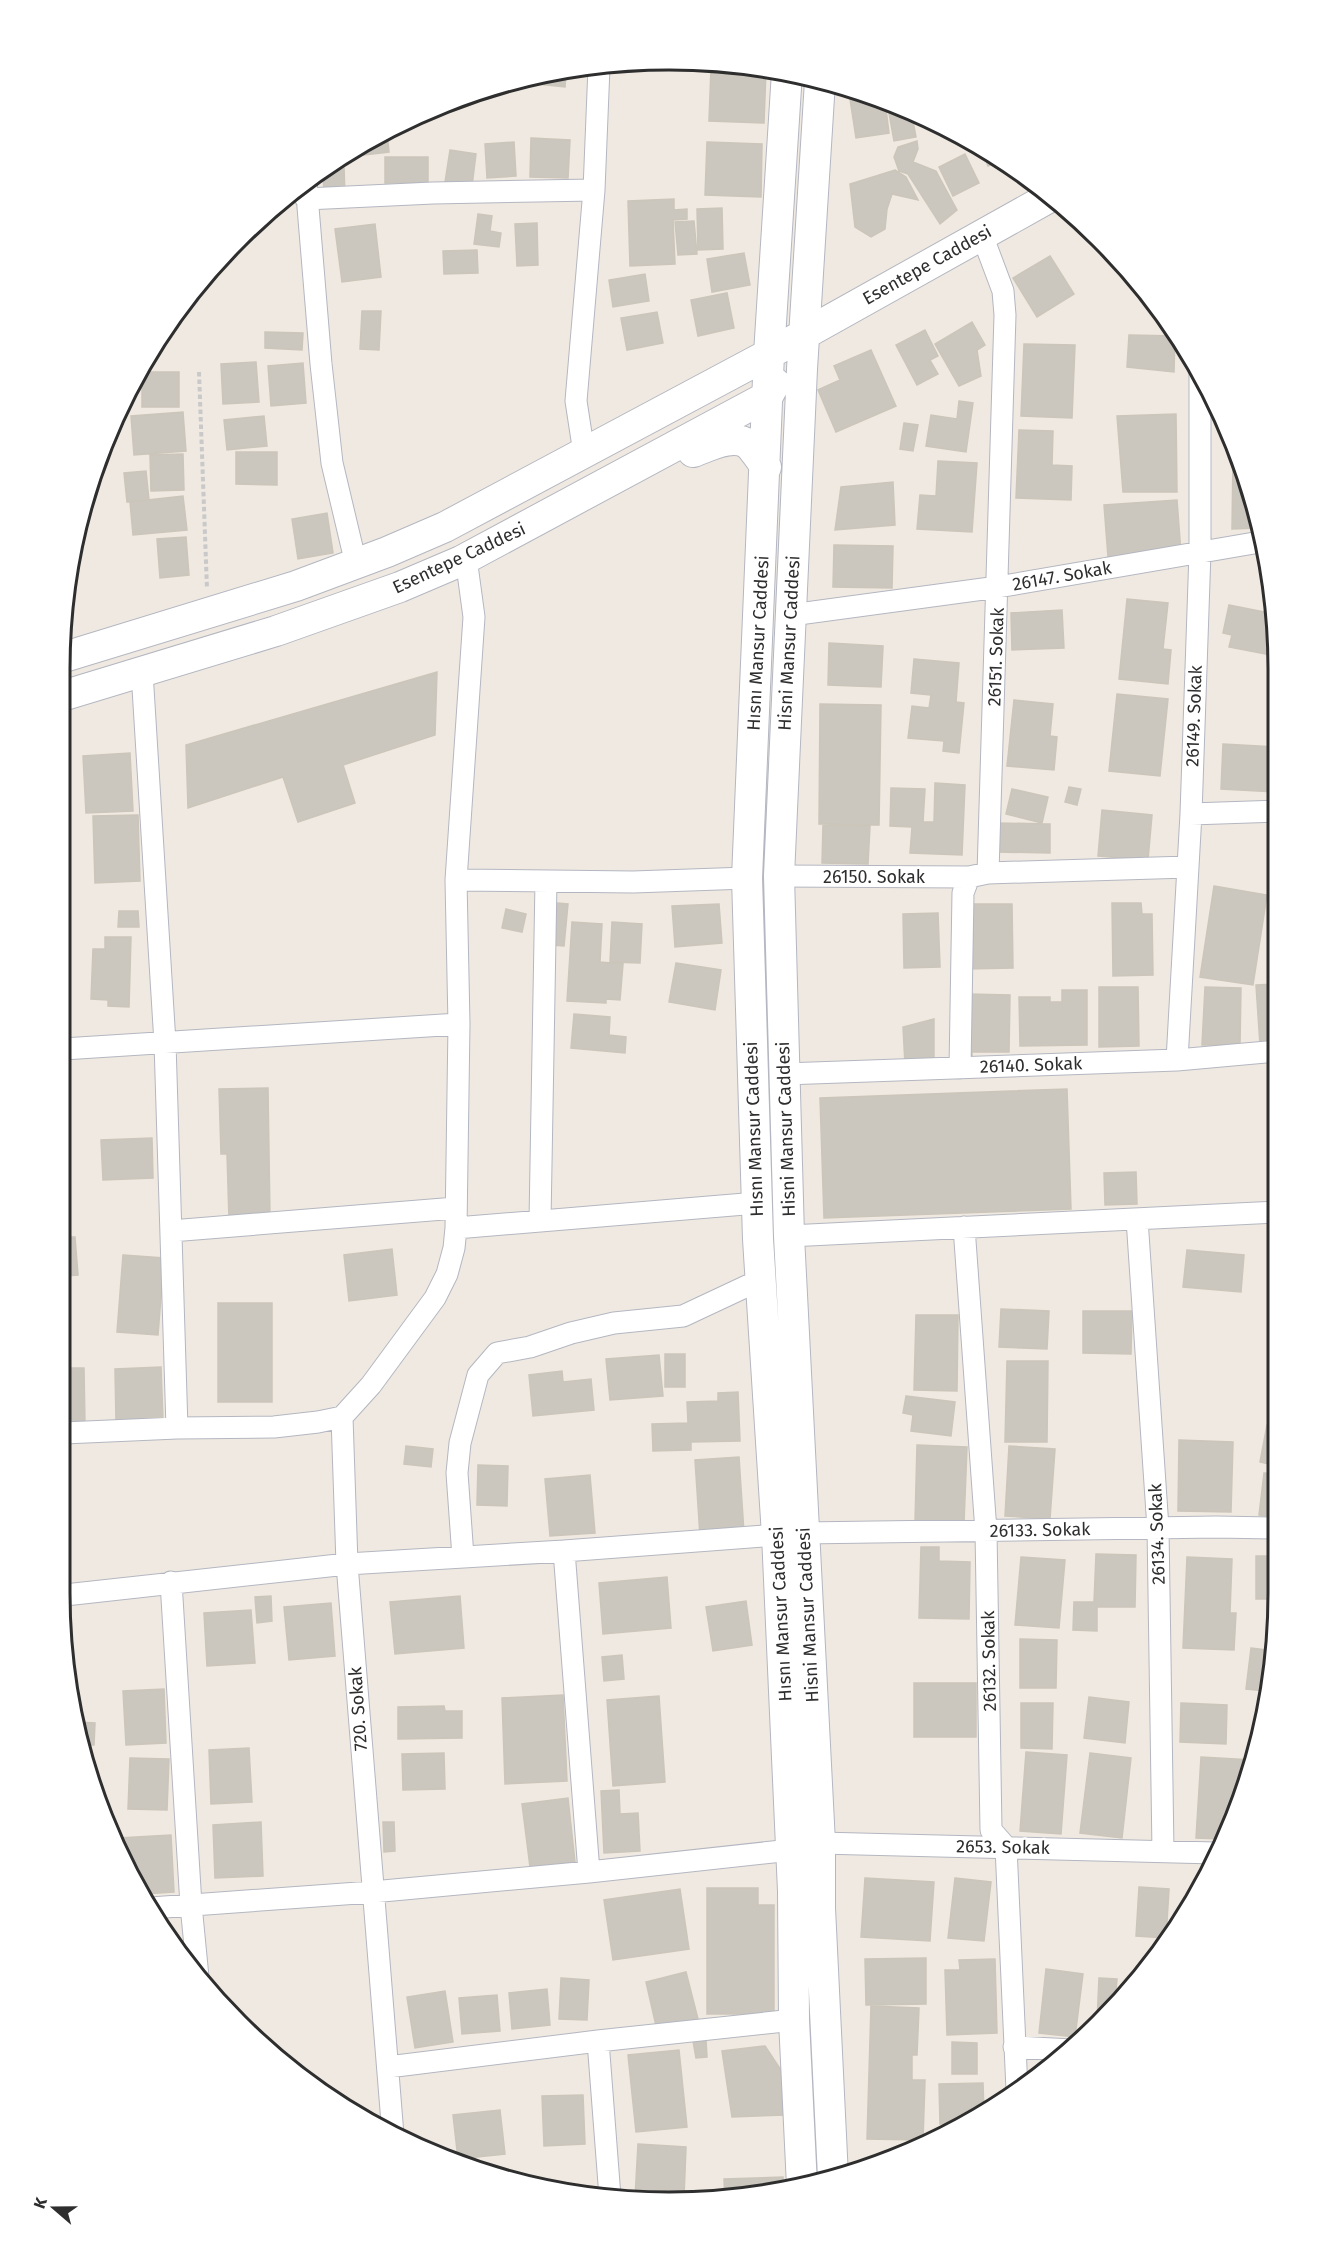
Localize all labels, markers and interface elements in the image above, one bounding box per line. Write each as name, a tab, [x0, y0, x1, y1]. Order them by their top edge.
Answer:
street label: Esentepe Caddesi	[859, 220, 995, 310]
street label: Esentepe Caddesi	[389, 518, 529, 598]
street label: Hısnı Mansur Caddesi	[742, 555, 774, 731]
street label: Hisni Mansur Caddesi	[773, 555, 805, 731]
street label: 26147. Sokak	[1011, 556, 1114, 596]
street label: 26151. Sokak	[983, 607, 1009, 707]
street label: 26149. Sokak	[1181, 664, 1207, 767]
street label: 26150. Sokak	[823, 866, 926, 888]
street label: Hısnı Mansur Caddesi	[740, 1041, 768, 1217]
street label: Hisni Mansur Caddesi	[772, 1041, 800, 1217]
street label: 26140. Sokak	[979, 1052, 1083, 1078]
street label: 26134. Sokak	[1144, 1482, 1170, 1585]
street label: 26133. Sokak	[989, 1518, 1091, 1542]
street label: Hısnı Mansur Caddesi	[765, 1526, 797, 1702]
street label: Hisni Mansur Caddesi	[792, 1527, 824, 1703]
street label: 26132. Sokak	[977, 1610, 1001, 1711]
street label: 720. Sokak	[344, 1666, 372, 1752]
street label: 2653. Sokak	[956, 1835, 1051, 1859]
north arrow	[24, 2178, 84, 2238]
text: K	[30, 2194, 51, 2211]

